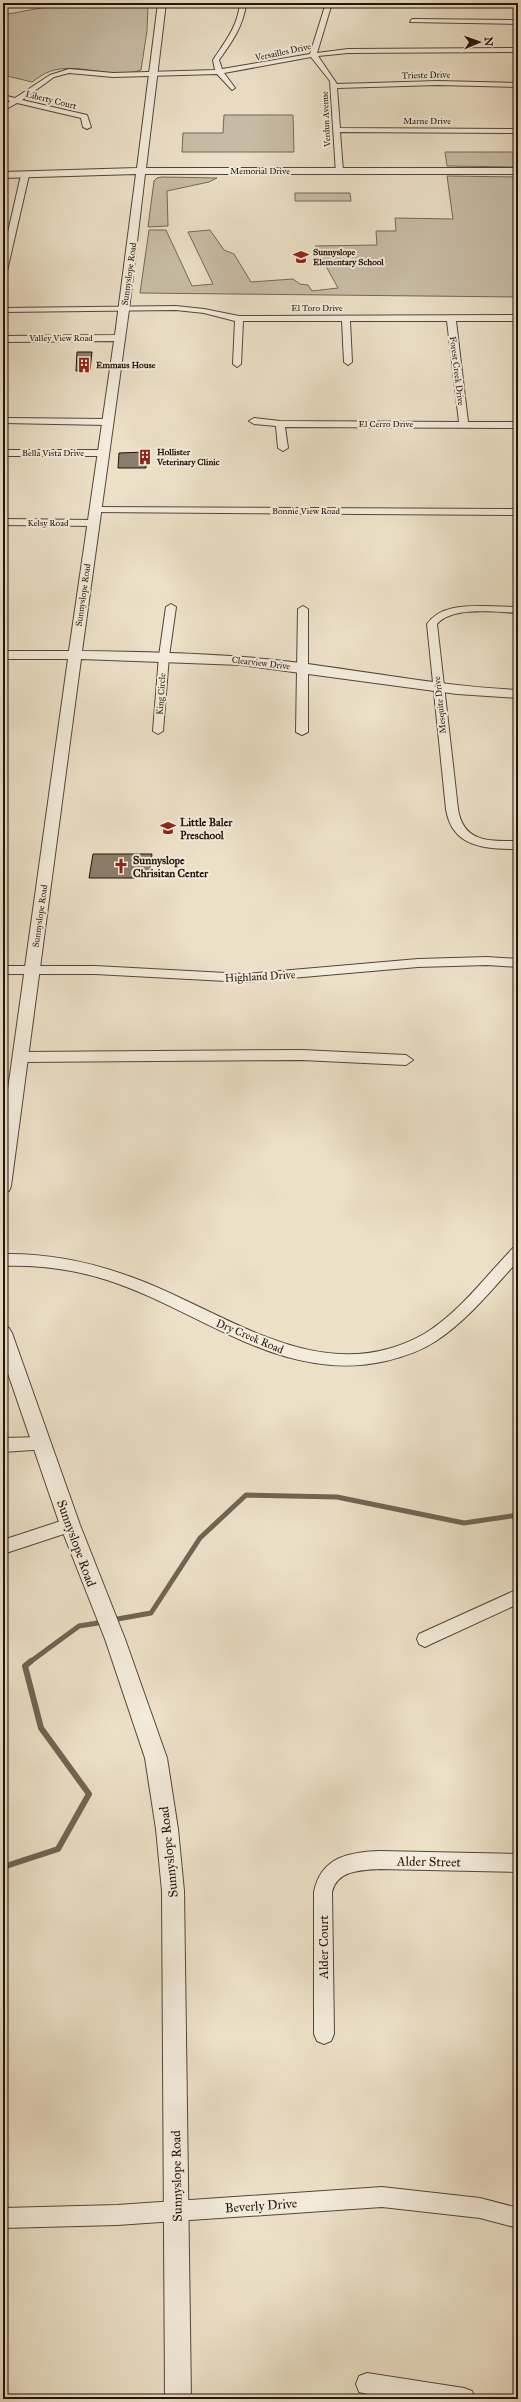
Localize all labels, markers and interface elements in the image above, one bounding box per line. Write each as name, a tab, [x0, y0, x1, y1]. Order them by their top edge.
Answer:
north arrow	[459, 22, 499, 62]
text: N	[482, 37, 495, 47]
street label: Versailles Drive	[253, 40, 312, 63]
street label: Trieste Drive	[402, 69, 451, 80]
street label: Liberty Court	[25, 88, 78, 111]
street label: Verdun Avenue	[319, 91, 333, 148]
street label: Marne Drive	[403, 115, 451, 126]
street label: Memorial Drive	[230, 165, 290, 176]
street label: Sunnyslope Road	[119, 241, 138, 306]
place label: Sunnyslope Elementary School	[313, 246, 384, 268]
school or university icon: Sunnyslope Elementary School	[292, 248, 310, 266]
street label: El Toro Drive	[291, 302, 343, 313]
street label: Valley View Road	[28, 332, 93, 343]
street label: Forest Creek Drive	[448, 336, 467, 406]
building icon: Emmaus House	[75, 356, 93, 374]
place label: Emmaus House	[96, 359, 156, 370]
street label: El Cerro Drive	[359, 418, 414, 429]
place label: Hollister Veterinary Clinic	[156, 446, 220, 468]
street label: Bella Vista Drive	[22, 447, 84, 458]
building icon: Hollister Veterinary Clinic	[136, 448, 154, 466]
street label: Bonnie View Road	[272, 505, 340, 516]
street label: Kelsy Road	[27, 517, 69, 528]
street label: Sunnyslope Road	[73, 562, 92, 627]
street label: Clearview Drive	[231, 653, 291, 672]
street label: King Circle	[154, 673, 168, 715]
street label: Mesquite Drive	[431, 676, 449, 734]
place label: Little Baler Preschool	[180, 816, 233, 842]
school or university icon: Little Baler Preschool	[159, 819, 177, 837]
place label: Sunnyslope Chrisitan Center	[133, 854, 209, 880]
church icon: Sunnyslope Chrisitan Center	[112, 857, 130, 875]
street label: Sunnyslope Road	[30, 883, 49, 948]
street label: Highland Drive	[224, 968, 296, 985]
street label: Dry Creek Road	[214, 1316, 286, 1357]
street label: Sunnyslope Road	[53, 1498, 99, 1590]
street label: Sunnyslope Road	[156, 1805, 182, 1898]
street label: Alder Street	[396, 1853, 462, 1871]
street label: Alder Court	[316, 1915, 332, 1980]
street label: Sunnyslope Road	[168, 2130, 186, 2222]
street label: Beverly Drive	[224, 2195, 298, 2217]

